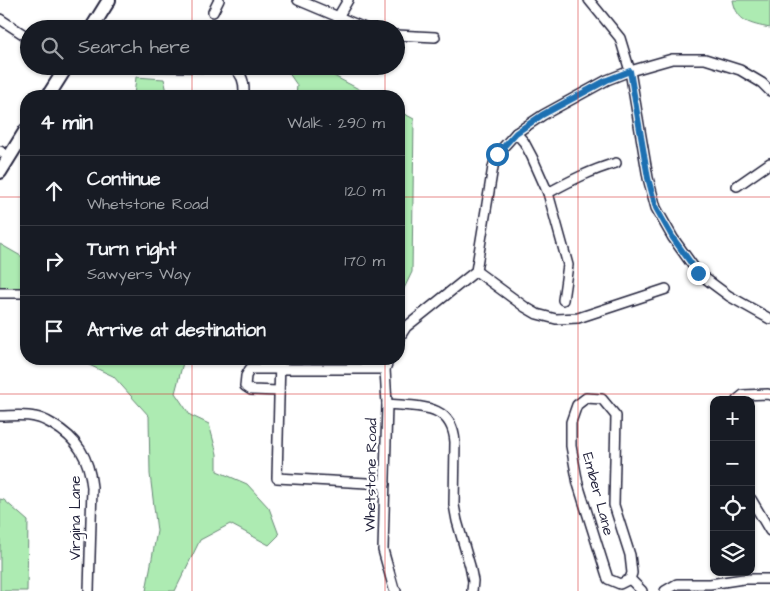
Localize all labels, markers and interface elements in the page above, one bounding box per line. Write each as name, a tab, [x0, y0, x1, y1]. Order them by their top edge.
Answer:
search box	[20, 20, 405, 75]
icon: search	[38, 34, 66, 62]
text: Search here	[78, 34, 190, 61]
text: 4 min	[40, 108, 93, 137]
text: Walk · 290 m	[287, 112, 385, 134]
route start	[486, 143, 509, 166]
text: Continue	[87, 166, 161, 193]
icon: ahead	[40, 177, 68, 205]
text: 120 m	[345, 180, 385, 202]
text: Whetstone Road	[87, 193, 208, 215]
text: Turn right	[87, 236, 176, 263]
icon: right	[40, 247, 68, 275]
text: 170 m	[344, 250, 385, 272]
route end	[687, 262, 710, 285]
text: Sawyers Way	[87, 263, 191, 285]
icon: arrive	[40, 317, 68, 345]
text: Arrive at destination	[87, 317, 266, 344]
map controls	[710, 396, 755, 576]
button: +	[710, 396, 755, 441]
street label: Whetstone Road	[360, 418, 382, 532]
button: −	[710, 441, 755, 486]
street label: Ember Lane	[577, 450, 619, 538]
street label: Virgina Lane	[65, 476, 87, 560]
button: locate	[710, 486, 755, 531]
button: layers	[710, 531, 755, 576]

